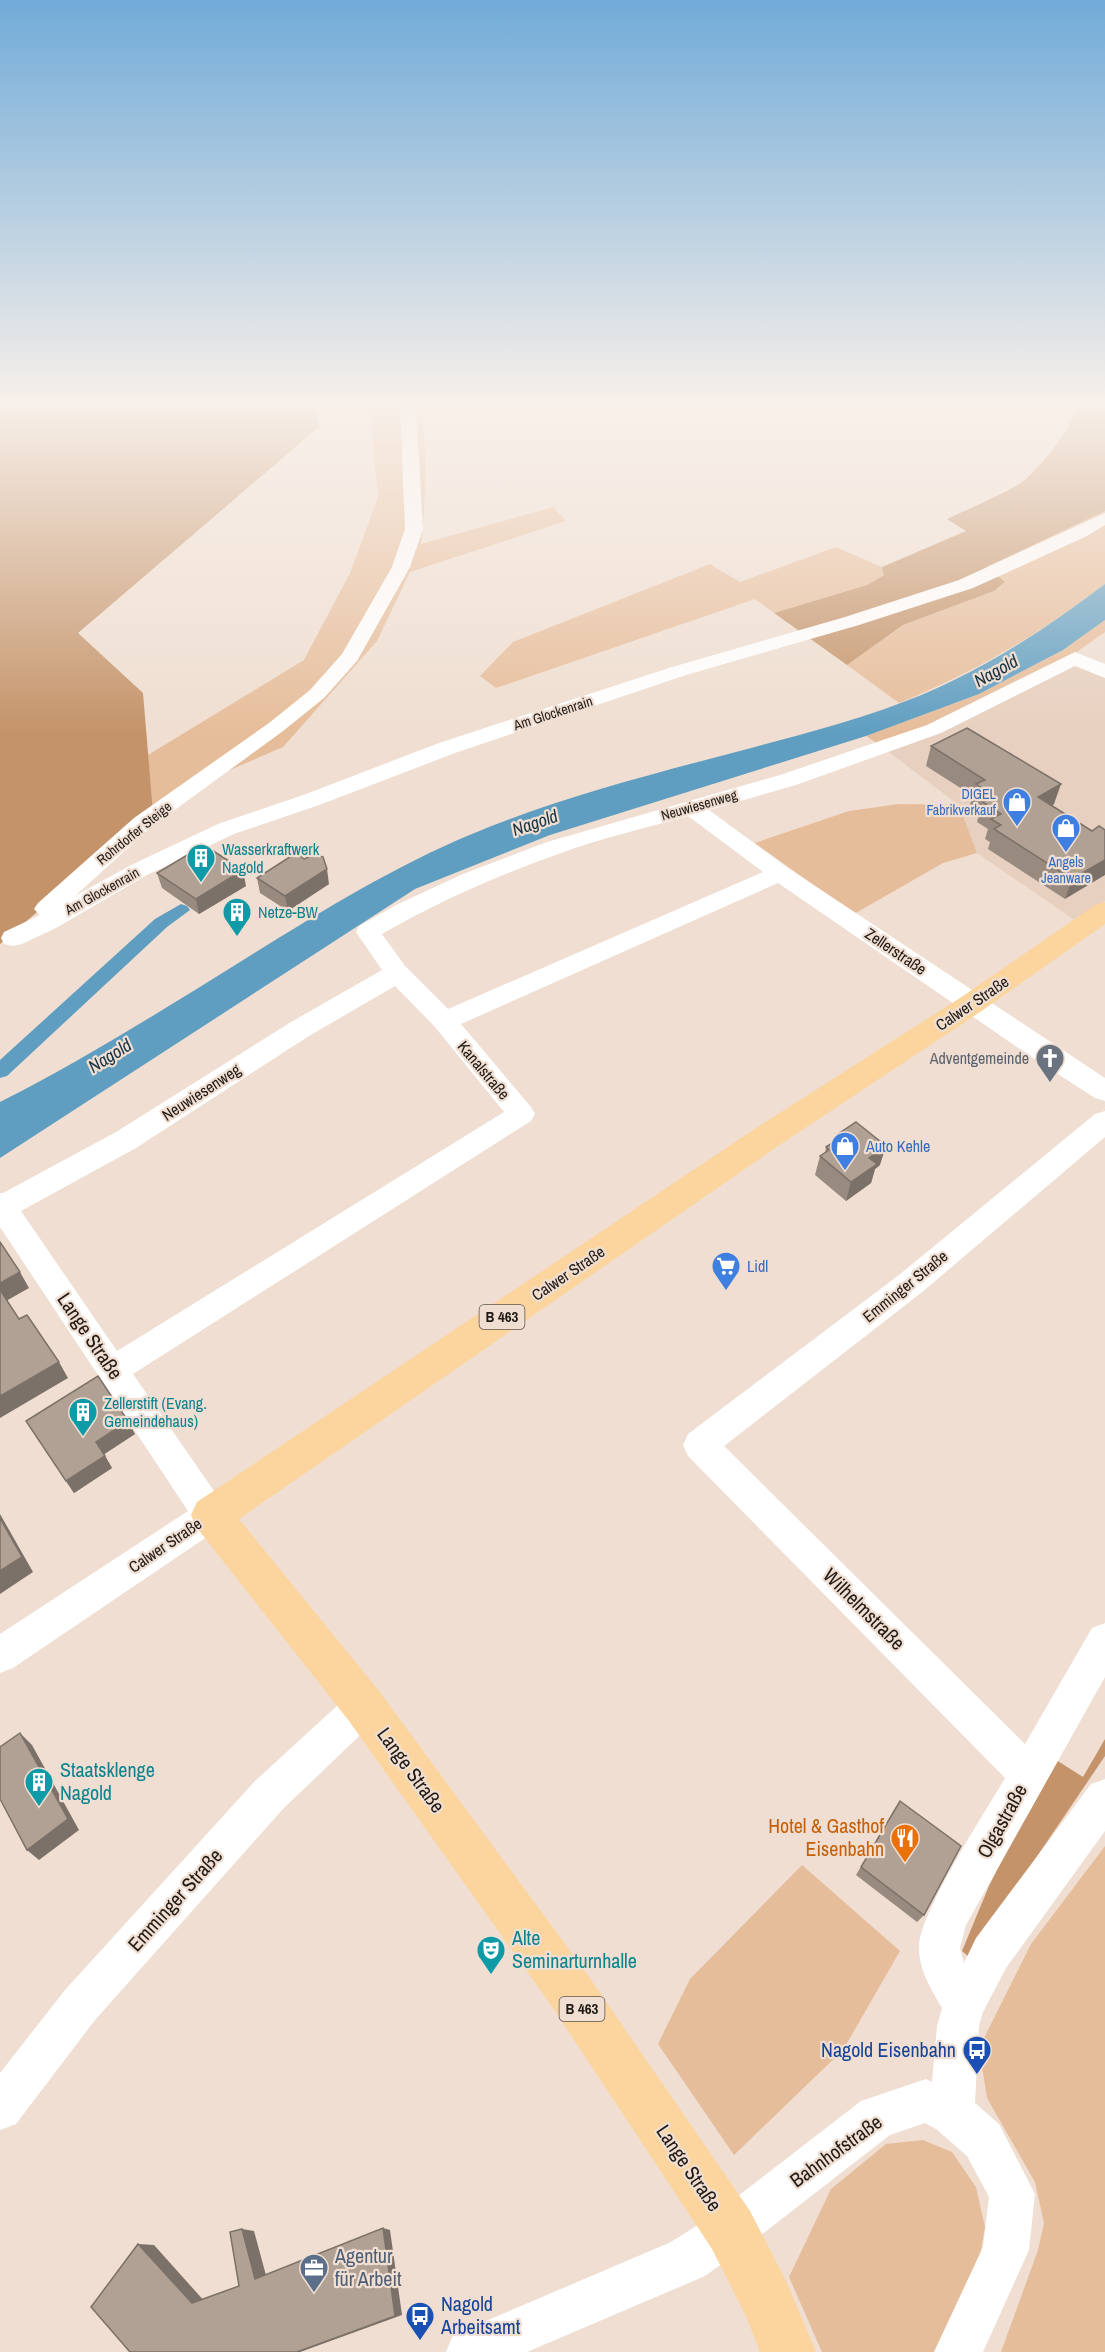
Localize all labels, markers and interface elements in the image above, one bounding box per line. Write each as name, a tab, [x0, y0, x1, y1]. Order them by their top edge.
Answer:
water label: Nagold	[969, 648, 1023, 693]
street label: Am Glockenrain	[510, 692, 595, 735]
street label: Neuwiesenweg	[659, 785, 740, 824]
place label: DIGEL Fabrikverkauf	[926, 785, 997, 819]
shop icon: DIGEL Fabrikverkauf	[1001, 786, 1033, 828]
street label: Rohrdorfer Steige	[93, 797, 175, 869]
water label: Nagold	[509, 803, 562, 842]
shop icon: Angels Jeanware	[1050, 812, 1082, 854]
place label: Wasserkraftwerk Nagold	[222, 838, 320, 878]
building icon: Wasserkraftwerk Nagold	[185, 842, 217, 884]
place label: Angels Jeanware	[1041, 853, 1091, 887]
street label: Am Glockenrain	[61, 863, 142, 919]
building icon: Netze-BW	[221, 896, 253, 938]
place label: Netze-BW	[258, 901, 318, 923]
street label: Zellerstraße	[861, 922, 931, 980]
street label: Calwer Straße	[931, 970, 1013, 1036]
water label: Nagold	[83, 1032, 137, 1079]
street label: Kanalstraße	[453, 1036, 515, 1104]
church icon: Adventgemeinde	[1034, 1042, 1066, 1084]
place label: Adventgemeinde	[929, 1047, 1029, 1069]
street label: Neuwiesenweg	[157, 1058, 245, 1126]
shop icon: Auto Kehle	[829, 1130, 861, 1172]
place label: Auto Kehle	[865, 1135, 930, 1157]
street label: Calwer Straße	[527, 1240, 609, 1306]
street label: Emminger Straße	[858, 1245, 952, 1327]
supermarket icon: Lidl	[710, 1250, 742, 1292]
place label: Lidl	[747, 1255, 768, 1277]
street label: Lange Straße	[51, 1287, 129, 1384]
road number: B 463	[480, 1305, 524, 1329]
place label: Zellerstift (Evang. Gemeindehaus)	[104, 1392, 207, 1432]
building icon: Zellerstift (Evang. Gemeindehaus)	[67, 1396, 99, 1438]
street label: Calwer Straße	[124, 1512, 206, 1578]
street label: Wilhelmstraße	[817, 1562, 911, 1656]
street label: Lange Straße	[371, 1722, 452, 1818]
place label: Staatsklenge Nagold	[60, 1756, 155, 1806]
building icon: Staatsklenge Nagold	[23, 1766, 55, 1808]
street label: Olgastraße	[970, 1779, 1033, 1863]
place label: Hotel & Gasthof Eisenbahn	[768, 1812, 884, 1862]
restaurant icon: Hotel & Gasthof Eisenbahn	[889, 1822, 921, 1864]
street label: Emminger Straße	[121, 1843, 228, 1957]
place label: Alte Seminarturnhalle	[511, 1924, 637, 1974]
theatre icon: Alte Seminarturnhalle	[475, 1934, 507, 1976]
road number: B 463	[560, 1997, 604, 2021]
bus stop icon: Nagold Eisenbahn	[961, 2034, 993, 2076]
place label: Nagold Eisenbahn	[821, 2036, 956, 2063]
street label: Bahnhofstraße	[784, 2108, 887, 2193]
street label: Lange Straße	[650, 2119, 728, 2216]
place label: Agentur für Arbeit	[334, 2242, 402, 2292]
office icon: Agentur für Arbeit	[298, 2252, 330, 2294]
place label: Nagold Arbeitsamt	[440, 2290, 521, 2340]
bus stop icon: Nagold Arbeitsamt	[404, 2300, 436, 2342]

